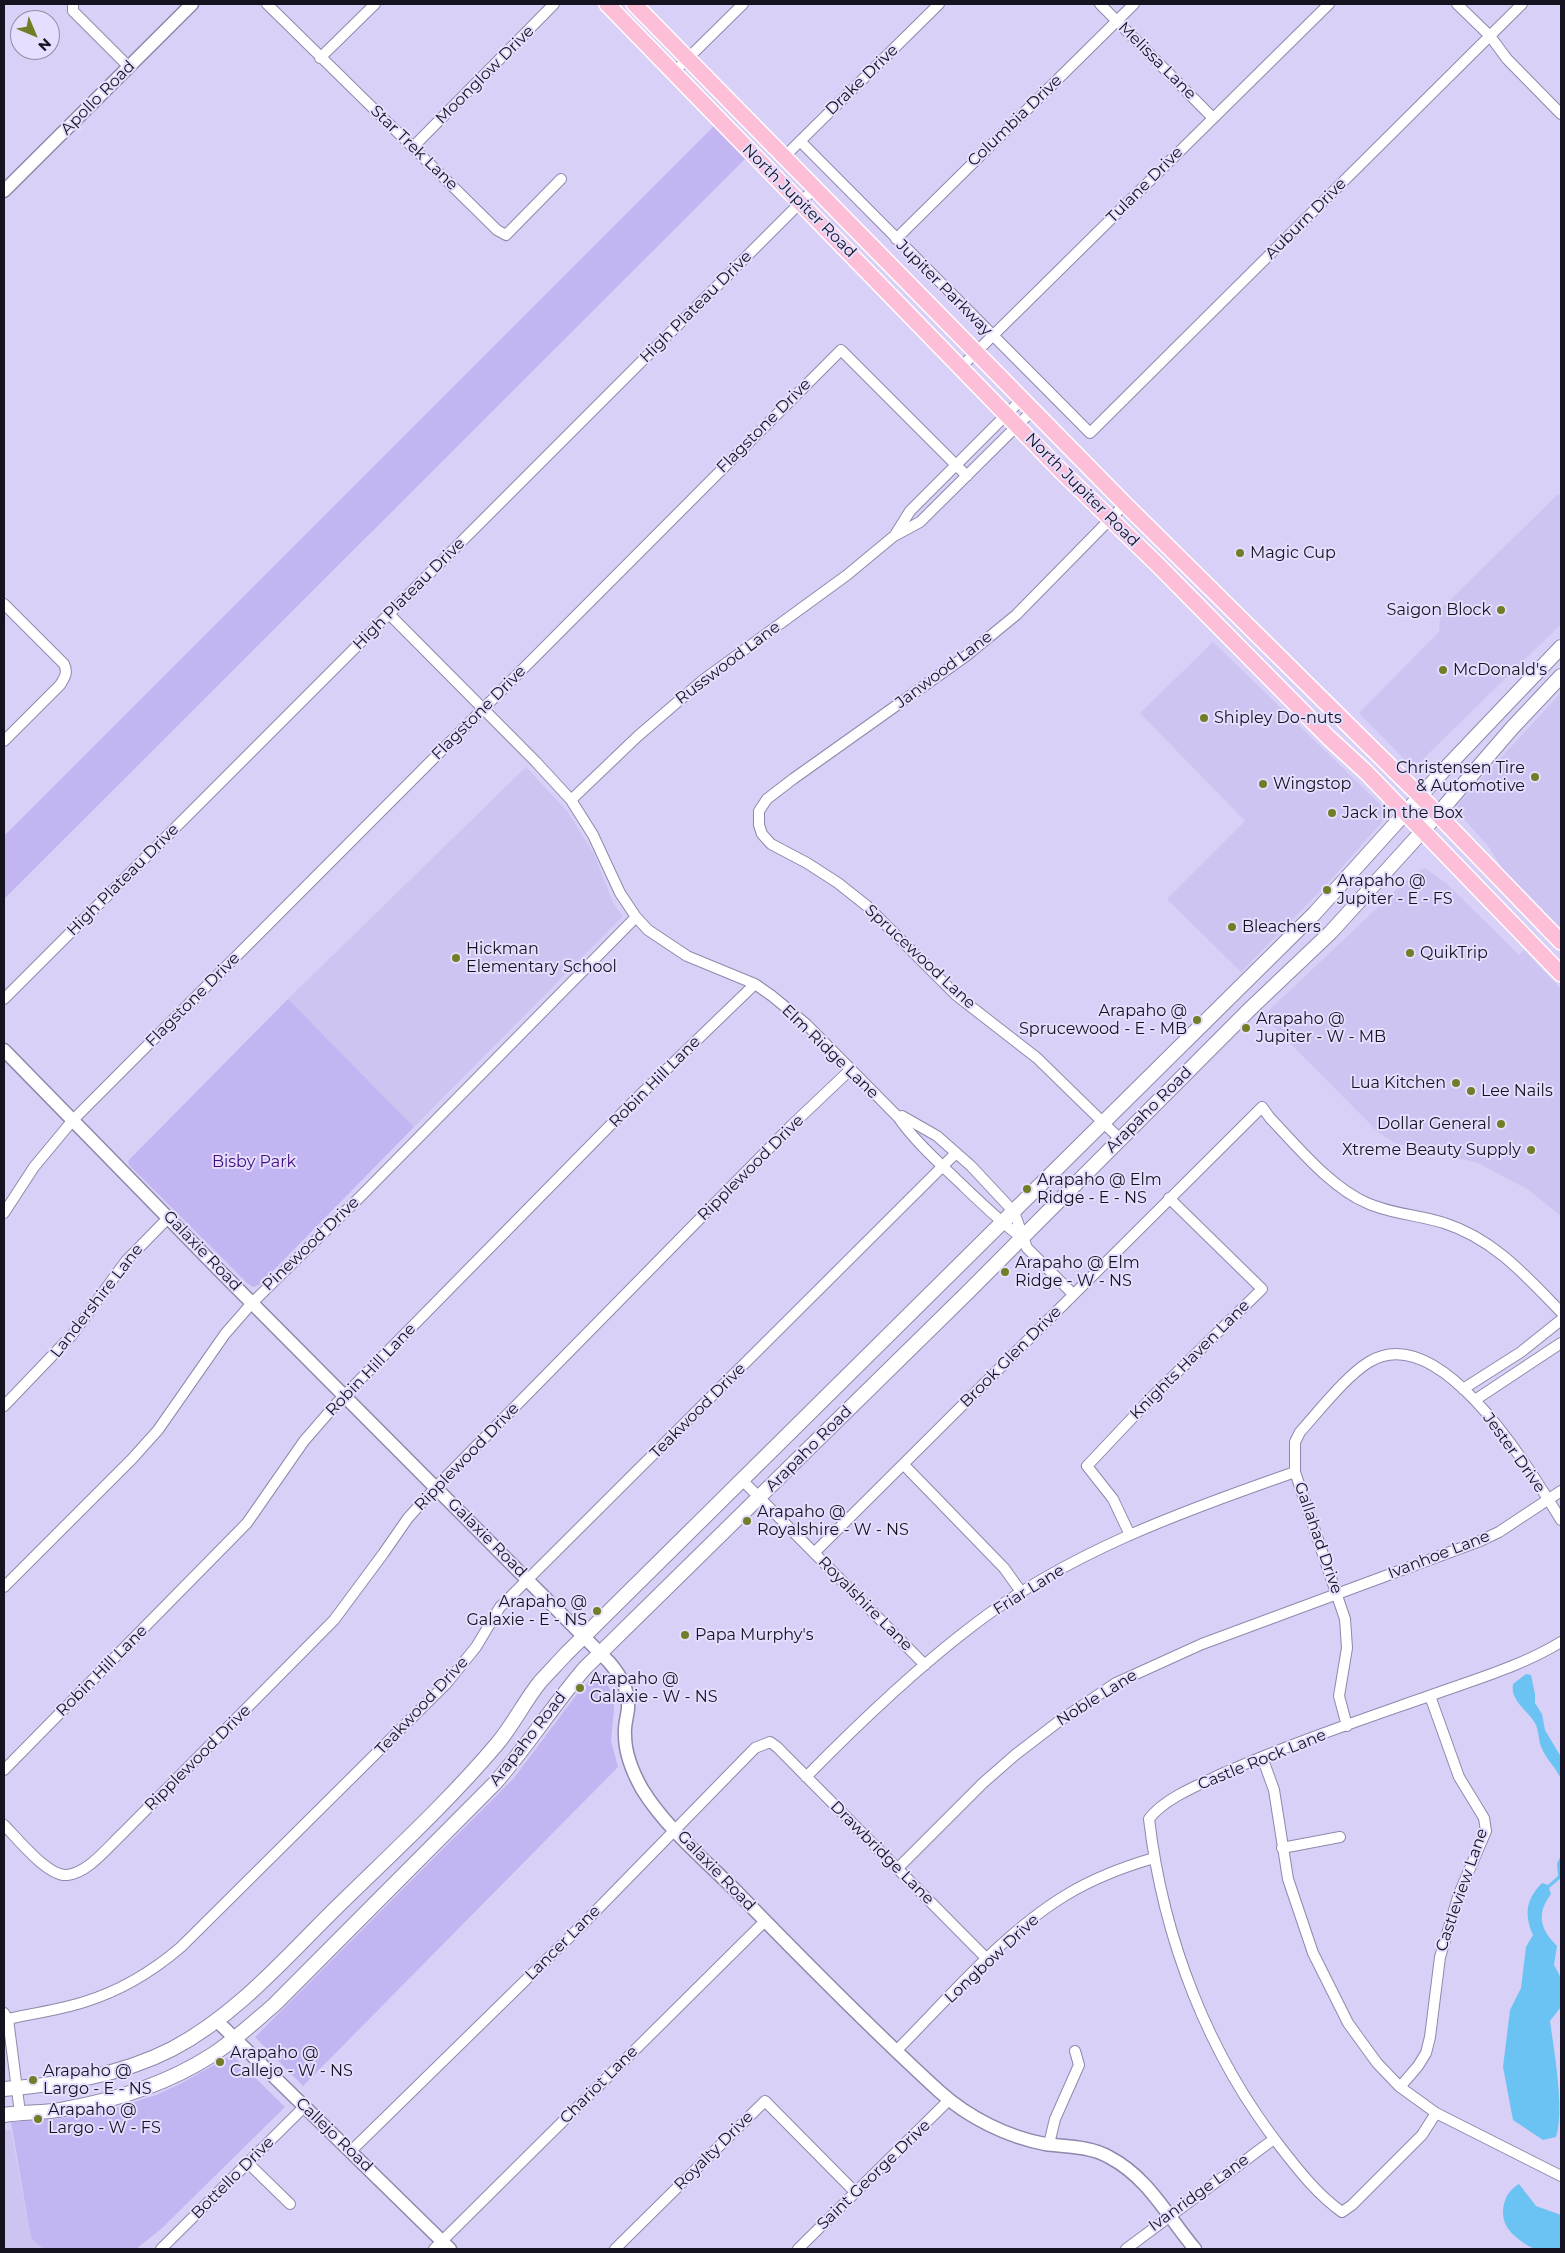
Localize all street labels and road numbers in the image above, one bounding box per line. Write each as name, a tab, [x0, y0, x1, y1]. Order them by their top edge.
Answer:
street label: Melissa Lane	[1114, 18, 1200, 104]
street label: Moonglow Drive	[432, 22, 538, 128]
street label: Drake Drive	[822, 41, 902, 119]
street label: Apollo Road	[57, 57, 139, 139]
street label: Columbia Drive	[964, 71, 1066, 171]
street label: Star Trek Lane	[366, 101, 462, 195]
street label: North Jupiter Road	[738, 140, 860, 262]
street label: Tulane Drive	[1103, 143, 1187, 227]
street label: Auburn Drive	[1261, 174, 1351, 264]
street label: Jupiter Parkway	[892, 236, 996, 340]
street label: High Plateau Drive	[636, 247, 756, 367]
street label: Flagstone Drive	[713, 375, 815, 477]
street label: North Jupiter Road	[1021, 429, 1143, 551]
street label: High Plateau Drive	[349, 534, 469, 654]
street label: Russwood Lane	[672, 617, 784, 709]
street label: Janwood Lane	[892, 627, 996, 713]
street label: Flagstone Drive	[428, 662, 530, 764]
street label: High Plateau Drive	[63, 820, 183, 940]
street label: Sprucewood Lane	[861, 901, 979, 1013]
street label: Flagstone Drive	[142, 949, 244, 1051]
street label: Elm Ridge Lane	[778, 1001, 882, 1103]
street label: Robin Hill Lane	[605, 1032, 705, 1132]
street label: Arapaho Road	[1102, 1063, 1196, 1157]
street label: Ripplewood Drive	[694, 1111, 808, 1225]
street label: Pinewood Drive	[259, 1193, 363, 1295]
street label: Galaxie Road	[159, 1207, 245, 1295]
street label: Landershire Lane	[47, 1240, 147, 1362]
street label: Knights Haven Lane	[1126, 1296, 1254, 1424]
street label: Brook Glen Drive	[956, 1302, 1066, 1412]
street label: Robin Hill Lane	[322, 1320, 420, 1420]
street label: Teakwood Drive	[646, 1359, 750, 1463]
street label: Ripplewood Drive	[411, 1399, 523, 1515]
street label: Arapaho Road	[762, 1402, 856, 1496]
street label: Jester Drive	[1479, 1409, 1549, 1497]
street label: Gallahad Drive	[1290, 1480, 1346, 1596]
street label: Galaxie Road	[443, 1494, 531, 1582]
street label: Ivanhoe Lane	[1385, 1527, 1493, 1583]
street label: Royalshire Lane	[814, 1553, 916, 1655]
street label: Friar Lane	[990, 1561, 1068, 1619]
street label: Robin Hill Lane	[52, 1621, 152, 1721]
street label: Teakwood Drive	[372, 1653, 472, 1759]
street label: Noble Lane	[1053, 1666, 1141, 1730]
street label: Arapaho Road	[485, 1688, 571, 1790]
street label: Ripplewood Drive	[141, 1701, 255, 1815]
street label: Castle Rock Lane	[1195, 1725, 1329, 1795]
street label: Drawbridge Lane	[826, 1797, 938, 1909]
street label: Castleview Lane	[1432, 1826, 1492, 1954]
street label: Galaxie Road	[673, 1827, 759, 1915]
street label: Lancer Lane	[522, 1902, 604, 1984]
street label: Longbow Drive	[941, 1910, 1043, 2008]
street label: Chariot Lane	[556, 2042, 642, 2128]
street label: Callejo Road	[292, 2094, 376, 2176]
street label: Royalty Drive	[670, 2107, 758, 2195]
street label: Saint George Drive	[813, 2116, 935, 2234]
street label: Bottello Drive	[188, 2133, 278, 2223]
street label: Ivanridge Lane	[1145, 2150, 1253, 2236]

